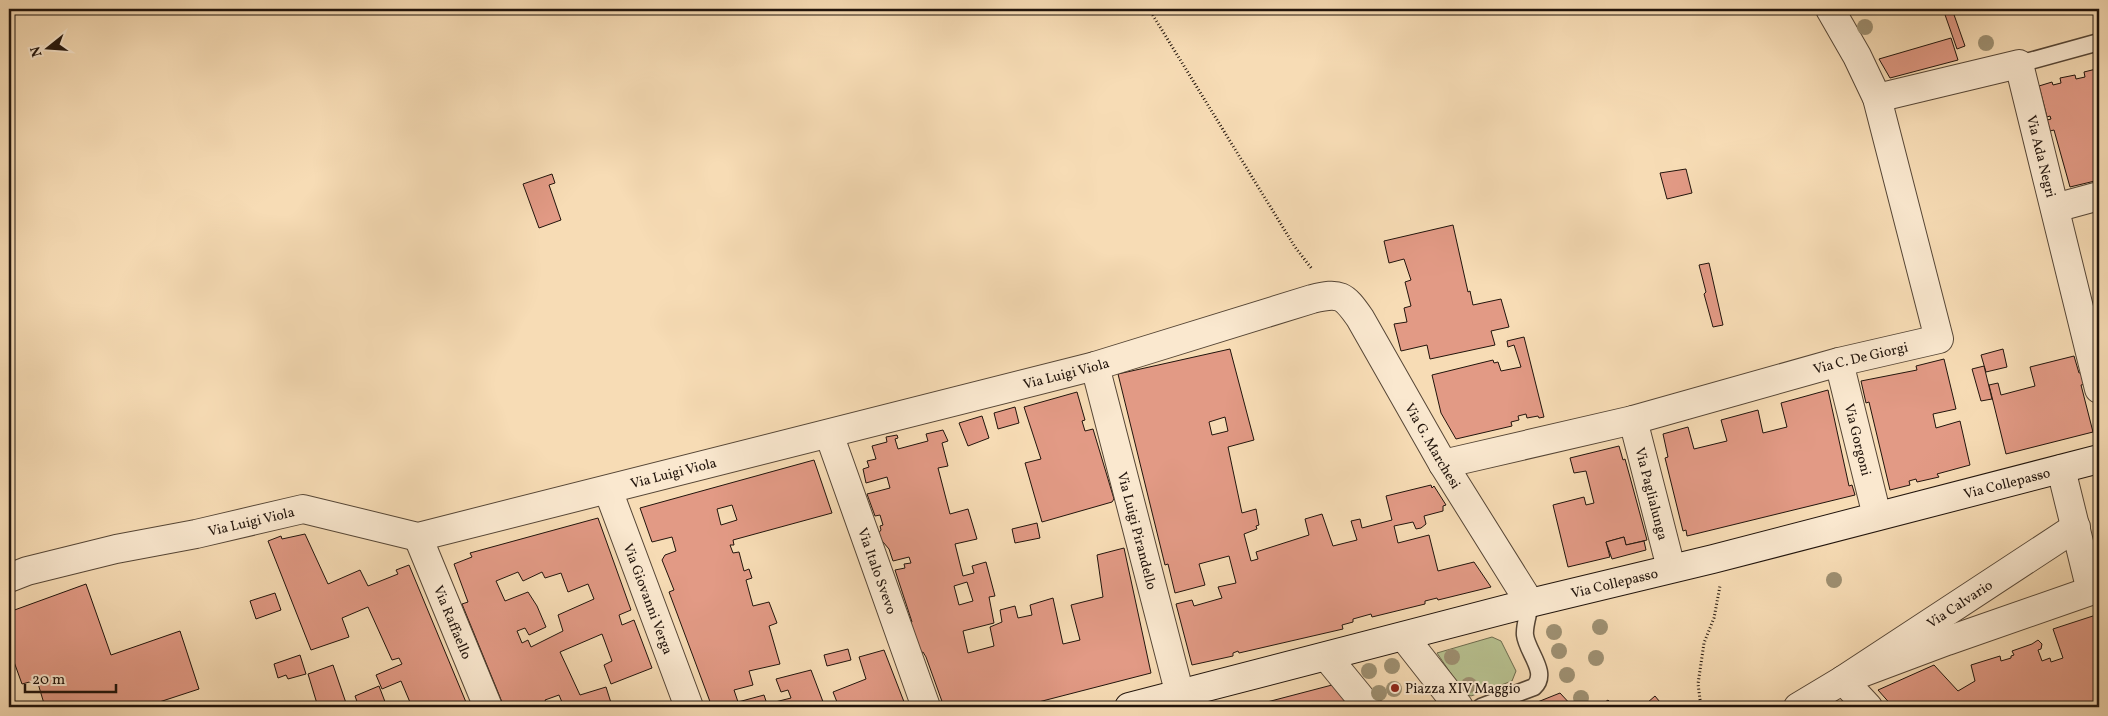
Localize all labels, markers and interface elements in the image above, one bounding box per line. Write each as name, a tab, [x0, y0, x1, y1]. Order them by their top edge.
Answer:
north arrow	[22, 22, 72, 72]
text: N	[26, 44, 48, 59]
street label: Via Ada Negri	[2021, 113, 2060, 200]
street label: Via C. De Giorgi	[1811, 338, 1910, 380]
street label: Via Luigi Viola	[1021, 354, 1112, 395]
street label: Via G. Marchesi	[1399, 400, 1464, 493]
street label: Via Gorgoni	[1839, 402, 1875, 478]
street label: Via Paglialunga	[1629, 446, 1671, 542]
street label: Via Luigi Viola	[629, 454, 719, 494]
street label: Via Collepasso	[1962, 464, 2053, 505]
street label: Via Luigi Pirandello	[1112, 470, 1160, 592]
street label: Via Luigi Viola	[206, 503, 297, 542]
street label: Via Italo Svevo	[852, 525, 900, 617]
street label: Via Giovanni Verga	[618, 541, 677, 658]
street label: Via Collepasso	[1569, 565, 1660, 604]
street label: Via Calvario	[1924, 576, 1997, 633]
street label: Via Raffaello	[428, 583, 475, 662]
scale bar	[25, 661, 116, 693]
text: 20 m	[32, 670, 65, 691]
place label: Piazza XIV Maggio	[1405, 680, 1520, 699]
marker: Piazza XIV Maggio	[1389, 682, 1401, 694]

